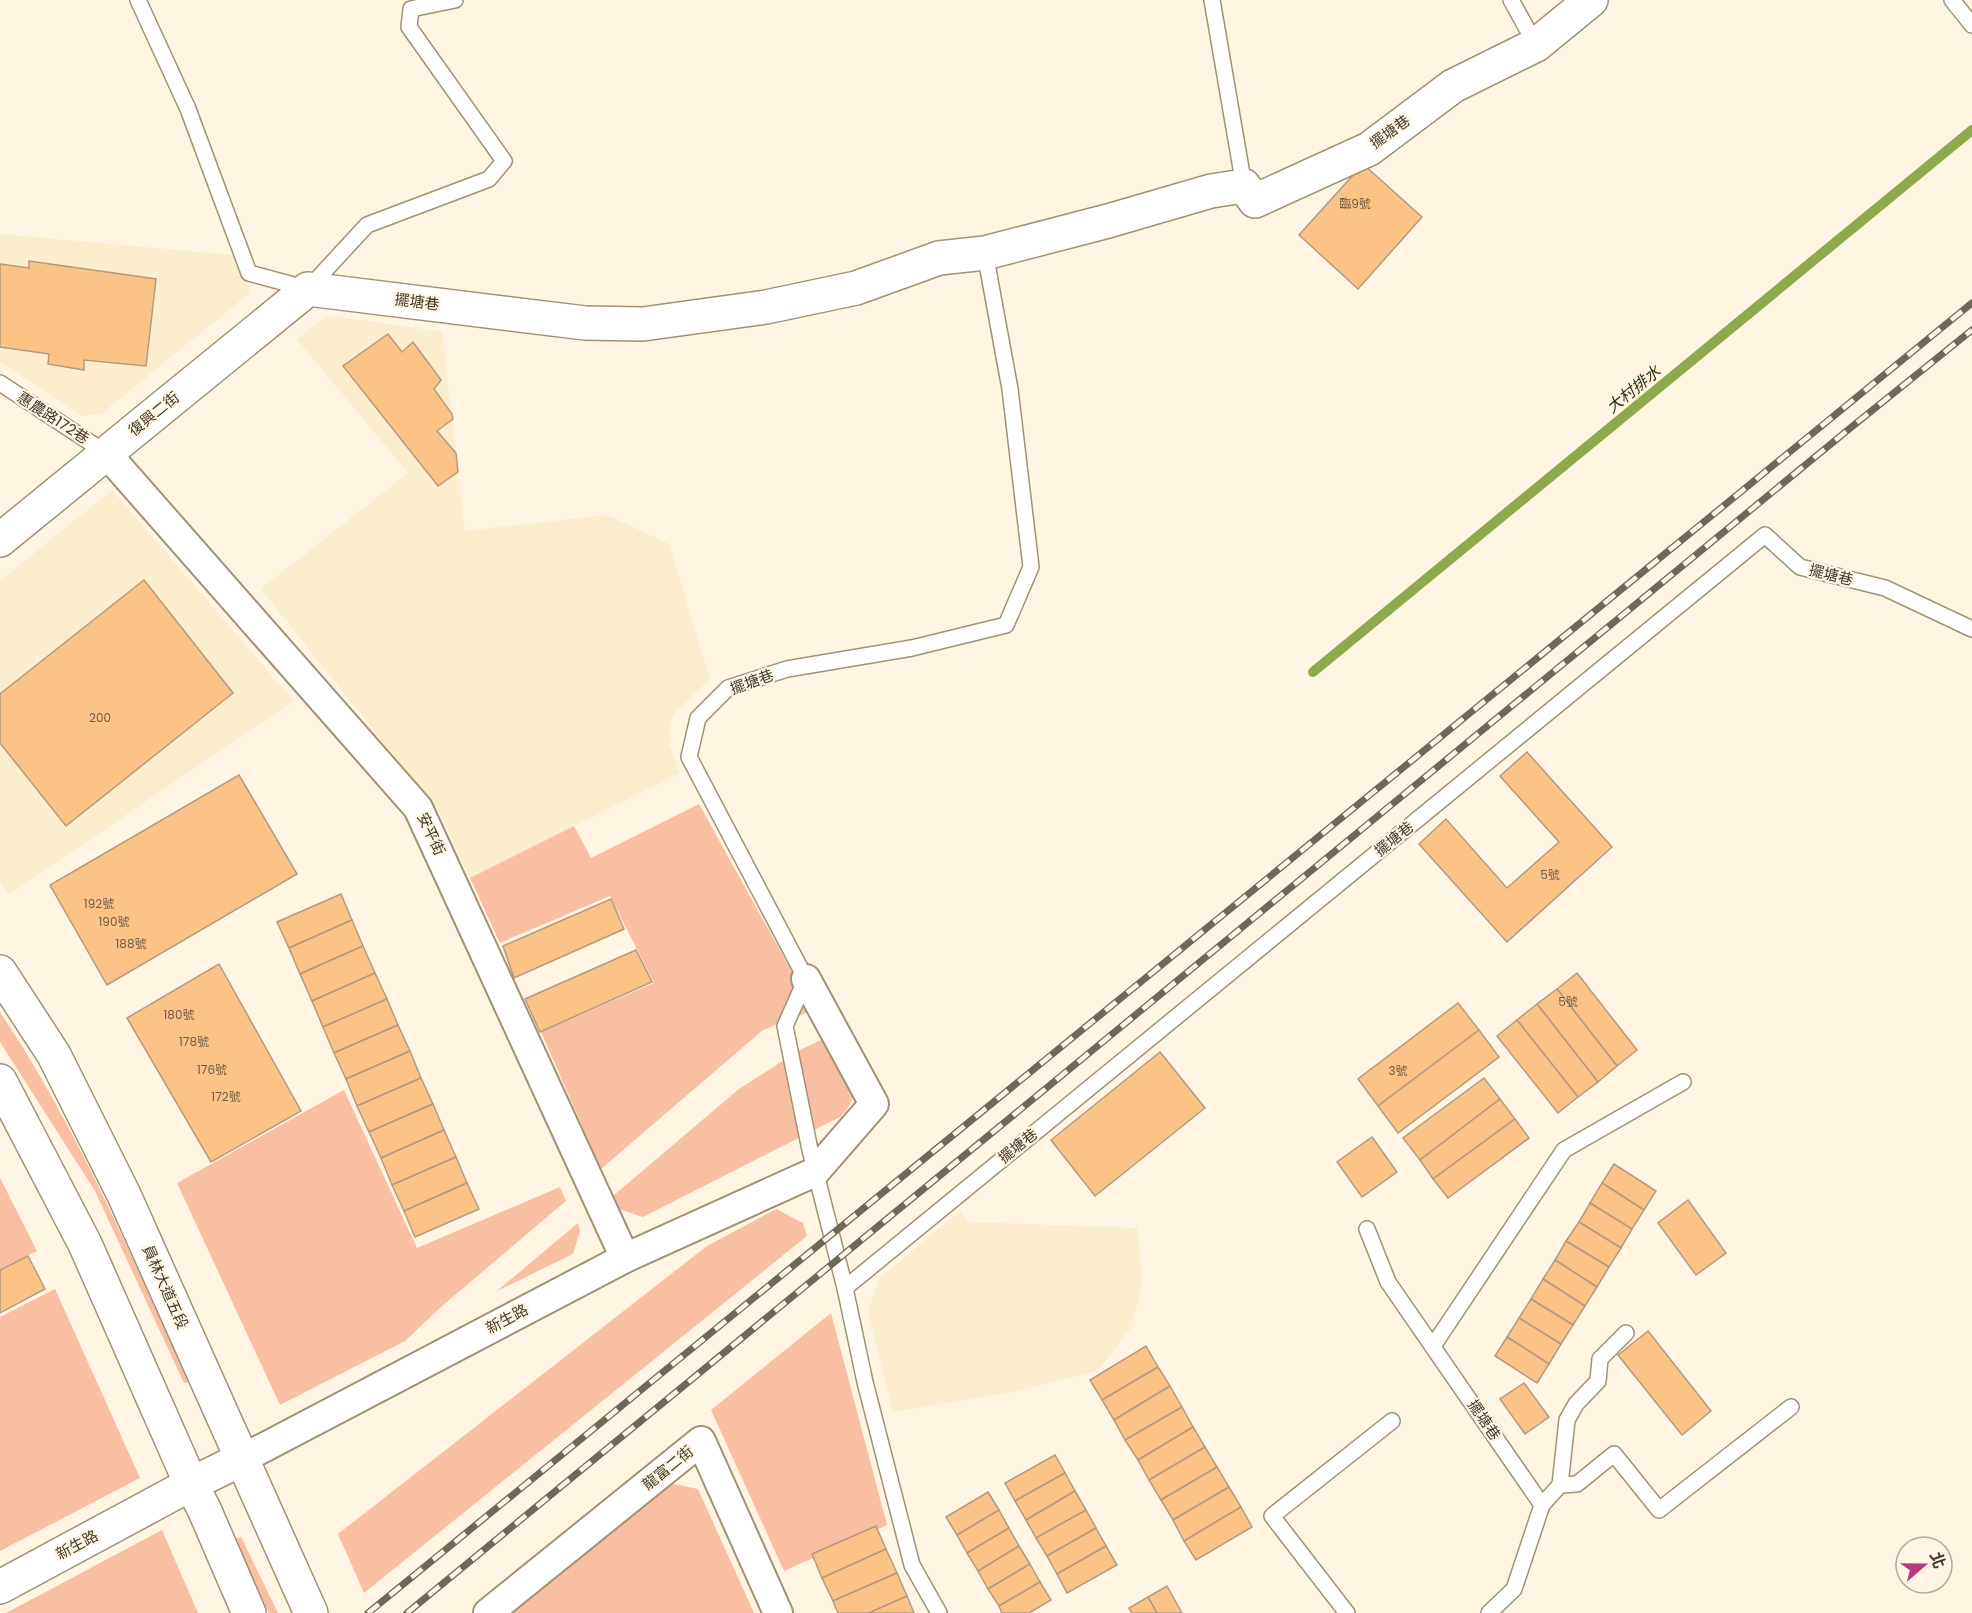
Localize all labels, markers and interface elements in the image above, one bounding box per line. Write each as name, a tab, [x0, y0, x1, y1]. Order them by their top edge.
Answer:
street label: 擺塘巷	[1365, 110, 1414, 153]
house number: 臨9號	[1339, 195, 1371, 212]
street label: 擺塘巷	[393, 288, 441, 315]
water label: 大村排水	[1601, 360, 1666, 418]
street label: 惠農路172巷	[13, 387, 93, 449]
street label: 復興二街	[124, 387, 184, 441]
street label: 擺塘巷	[1807, 559, 1856, 590]
street label: 擺塘巷	[727, 664, 777, 699]
house number: 200	[89, 709, 111, 726]
street label: 安平街	[412, 809, 450, 859]
street label: 擺塘巷	[1370, 816, 1418, 861]
house number: 5號	[1540, 866, 1560, 883]
house number: 192號	[84, 895, 114, 912]
house number: 190號	[99, 913, 129, 930]
house number: 188號	[116, 935, 146, 952]
house number: 5號	[1558, 993, 1578, 1010]
house number: 180號	[164, 1006, 194, 1023]
house number: 178號	[179, 1033, 209, 1050]
house number: 176號	[197, 1061, 227, 1078]
house number: 3號	[1388, 1062, 1408, 1079]
house number: 172號	[211, 1088, 241, 1105]
street label: 擺塘巷	[994, 1123, 1042, 1168]
street label: 員林大道五段	[138, 1241, 193, 1332]
street label: 新生路	[482, 1299, 532, 1338]
street label: 擺塘巷	[1463, 1395, 1506, 1444]
street label: 龍富二街	[638, 1441, 698, 1495]
street label: 新生路	[52, 1525, 102, 1564]
north arrow	[1894, 1535, 1954, 1595]
text: 北	[1924, 1549, 1951, 1571]

